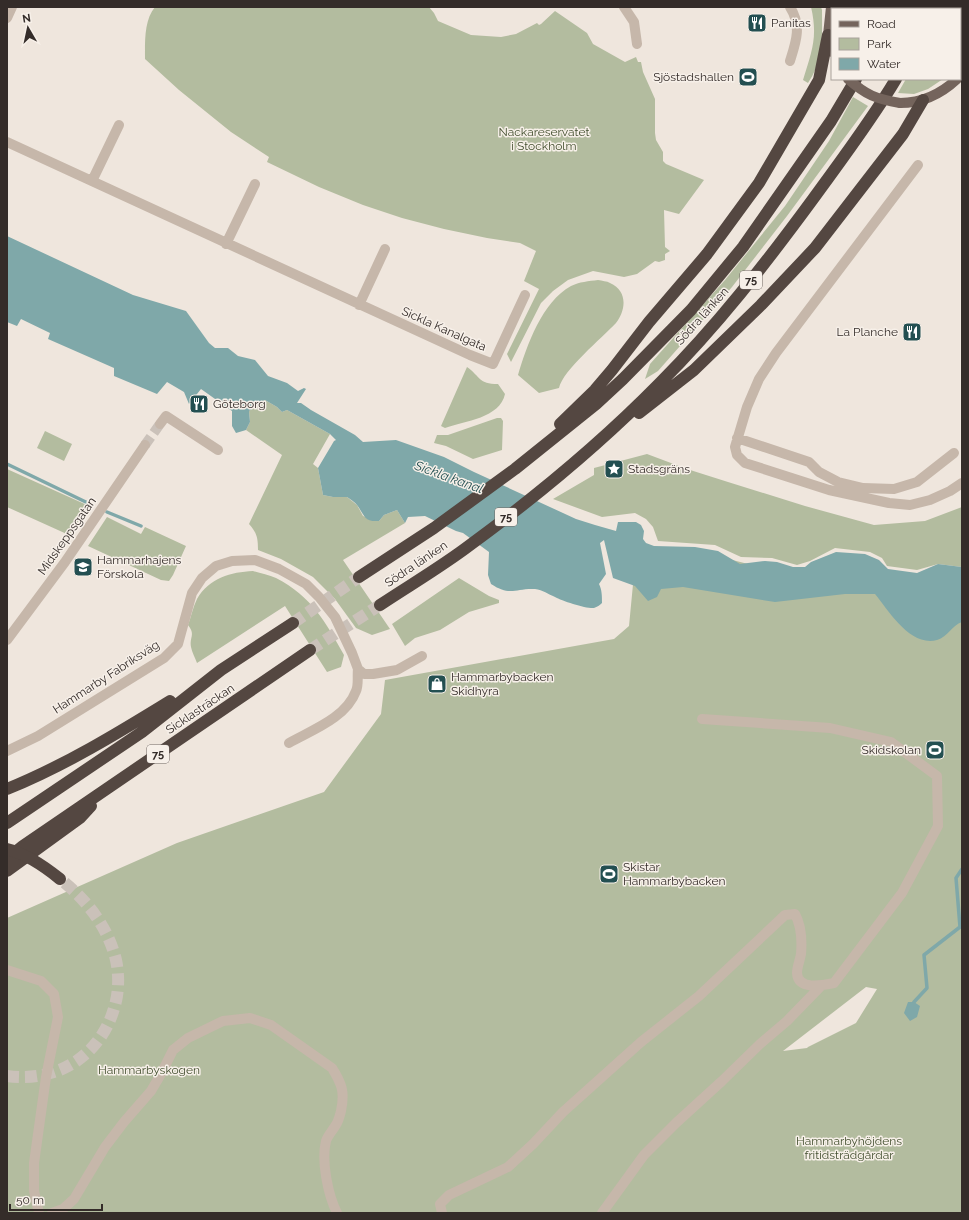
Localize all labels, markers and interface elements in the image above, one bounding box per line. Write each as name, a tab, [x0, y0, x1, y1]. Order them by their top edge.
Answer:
north arrow	[8, 8, 48, 48]
legend	[831, 8, 961, 80]
text: N	[21, 12, 32, 26]
restaurant icon: Panitas	[746, 12, 768, 34]
place label: Panitas	[771, 16, 811, 30]
text: Road	[867, 17, 896, 31]
text: Park	[867, 37, 892, 51]
text: Water	[867, 57, 901, 71]
sports icon: Sjöstadshallen	[737, 66, 759, 88]
place label: Sjöstadshallen	[653, 70, 734, 84]
park label: Nackareservatet i Stockholm	[499, 125, 589, 153]
road number: 75	[740, 271, 762, 289]
street label: Södra länken	[673, 284, 731, 348]
street label: Sickla Kanalgata	[399, 304, 489, 354]
restaurant icon: La Planche	[901, 321, 923, 343]
place label: La Planche	[837, 325, 898, 339]
restaurant icon: Göteborg	[188, 393, 210, 415]
place label: Göteborg	[213, 397, 266, 411]
water label: Sickla kanal	[412, 457, 486, 497]
place icon: Stadsgräns	[603, 458, 625, 480]
place label: Stadsgräns	[628, 462, 690, 476]
street label: Midskeppsgatan	[35, 494, 99, 578]
road number: 75	[495, 508, 517, 526]
street label: Södra länken	[382, 538, 450, 590]
place label: Hammarhajens Förskola	[97, 553, 181, 581]
school or university icon: Hammarhajens Förskola	[72, 556, 94, 578]
street label: Hammarby Fabriksväg	[50, 637, 162, 717]
place label: Hammarbybacken Skidhyra	[451, 670, 553, 698]
shop icon: Hammarbybacken Skidhyra	[426, 673, 448, 695]
street label: Sicklasträckan	[163, 681, 237, 737]
sports icon: Skidskolan	[924, 739, 946, 761]
place label: Skidskolan	[862, 743, 921, 757]
road number: 75	[147, 745, 169, 763]
place label: Skistar Hammarbybacken	[623, 860, 725, 888]
sports icon: Skistar Hammarbybacken	[598, 863, 620, 885]
park label: Hammarbyskogen	[98, 1063, 200, 1077]
park label: Hammarbyhöjdens fritidsträdgårdar	[796, 1134, 902, 1162]
scale bar	[10, 1186, 102, 1212]
text: 50 m	[16, 1193, 44, 1207]

